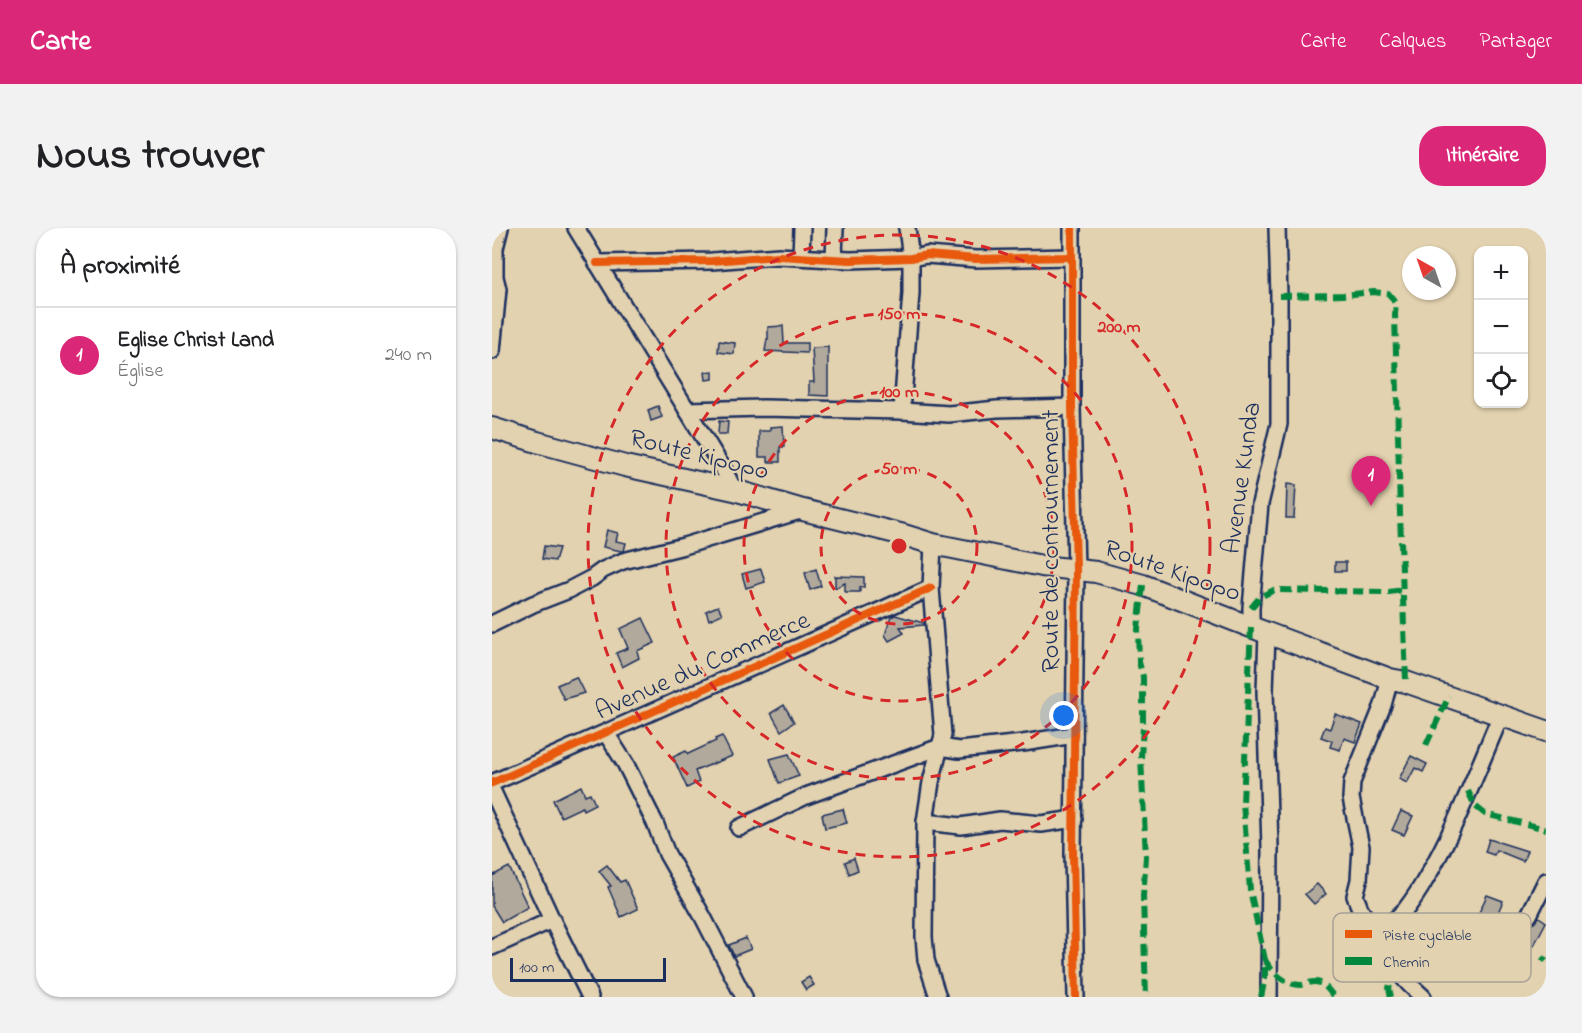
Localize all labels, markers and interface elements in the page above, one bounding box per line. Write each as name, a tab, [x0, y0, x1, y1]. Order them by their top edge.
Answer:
text: Carte	[30, 22, 91, 63]
text: Carte	[1300, 27, 1346, 57]
text: Calques	[1379, 27, 1446, 57]
text: Partager	[1479, 27, 1552, 57]
text: Nous trouver	[36, 126, 264, 187]
button: Itinéraire	[1419, 126, 1546, 186]
north arrow	[1402, 246, 1456, 300]
map controls	[1474, 246, 1528, 408]
button: +	[1474, 246, 1528, 300]
text: À proximité	[60, 248, 180, 286]
button: −	[1474, 300, 1528, 354]
text: 150 m	[878, 302, 920, 328]
text: 200 m	[1097, 315, 1141, 341]
text: Eglise Christ Land	[117, 325, 274, 357]
text: 1	[76, 341, 83, 370]
text: 240 m	[385, 341, 432, 370]
button: locate	[1474, 354, 1528, 408]
text: Église	[117, 357, 163, 386]
text: 100 m	[879, 380, 919, 406]
street label: Avenue Kunda	[1214, 400, 1272, 556]
street label: Route de contournement	[1033, 409, 1071, 673]
street label: Route Kipopo	[625, 420, 773, 492]
pin: 1	[1352, 456, 1390, 506]
text: 50 m	[881, 457, 917, 483]
street label: Route Kipopo	[1099, 531, 1245, 613]
centre of rings	[889, 536, 909, 556]
street label: Avenue du Commerce	[590, 602, 817, 731]
your location	[1049, 701, 1078, 730]
legend	[1333, 913, 1531, 982]
text: Piste cyclable	[1383, 924, 1472, 948]
text: Chemin	[1383, 951, 1430, 975]
scale bar	[510, 955, 666, 982]
text: 100 m	[519, 956, 554, 980]

